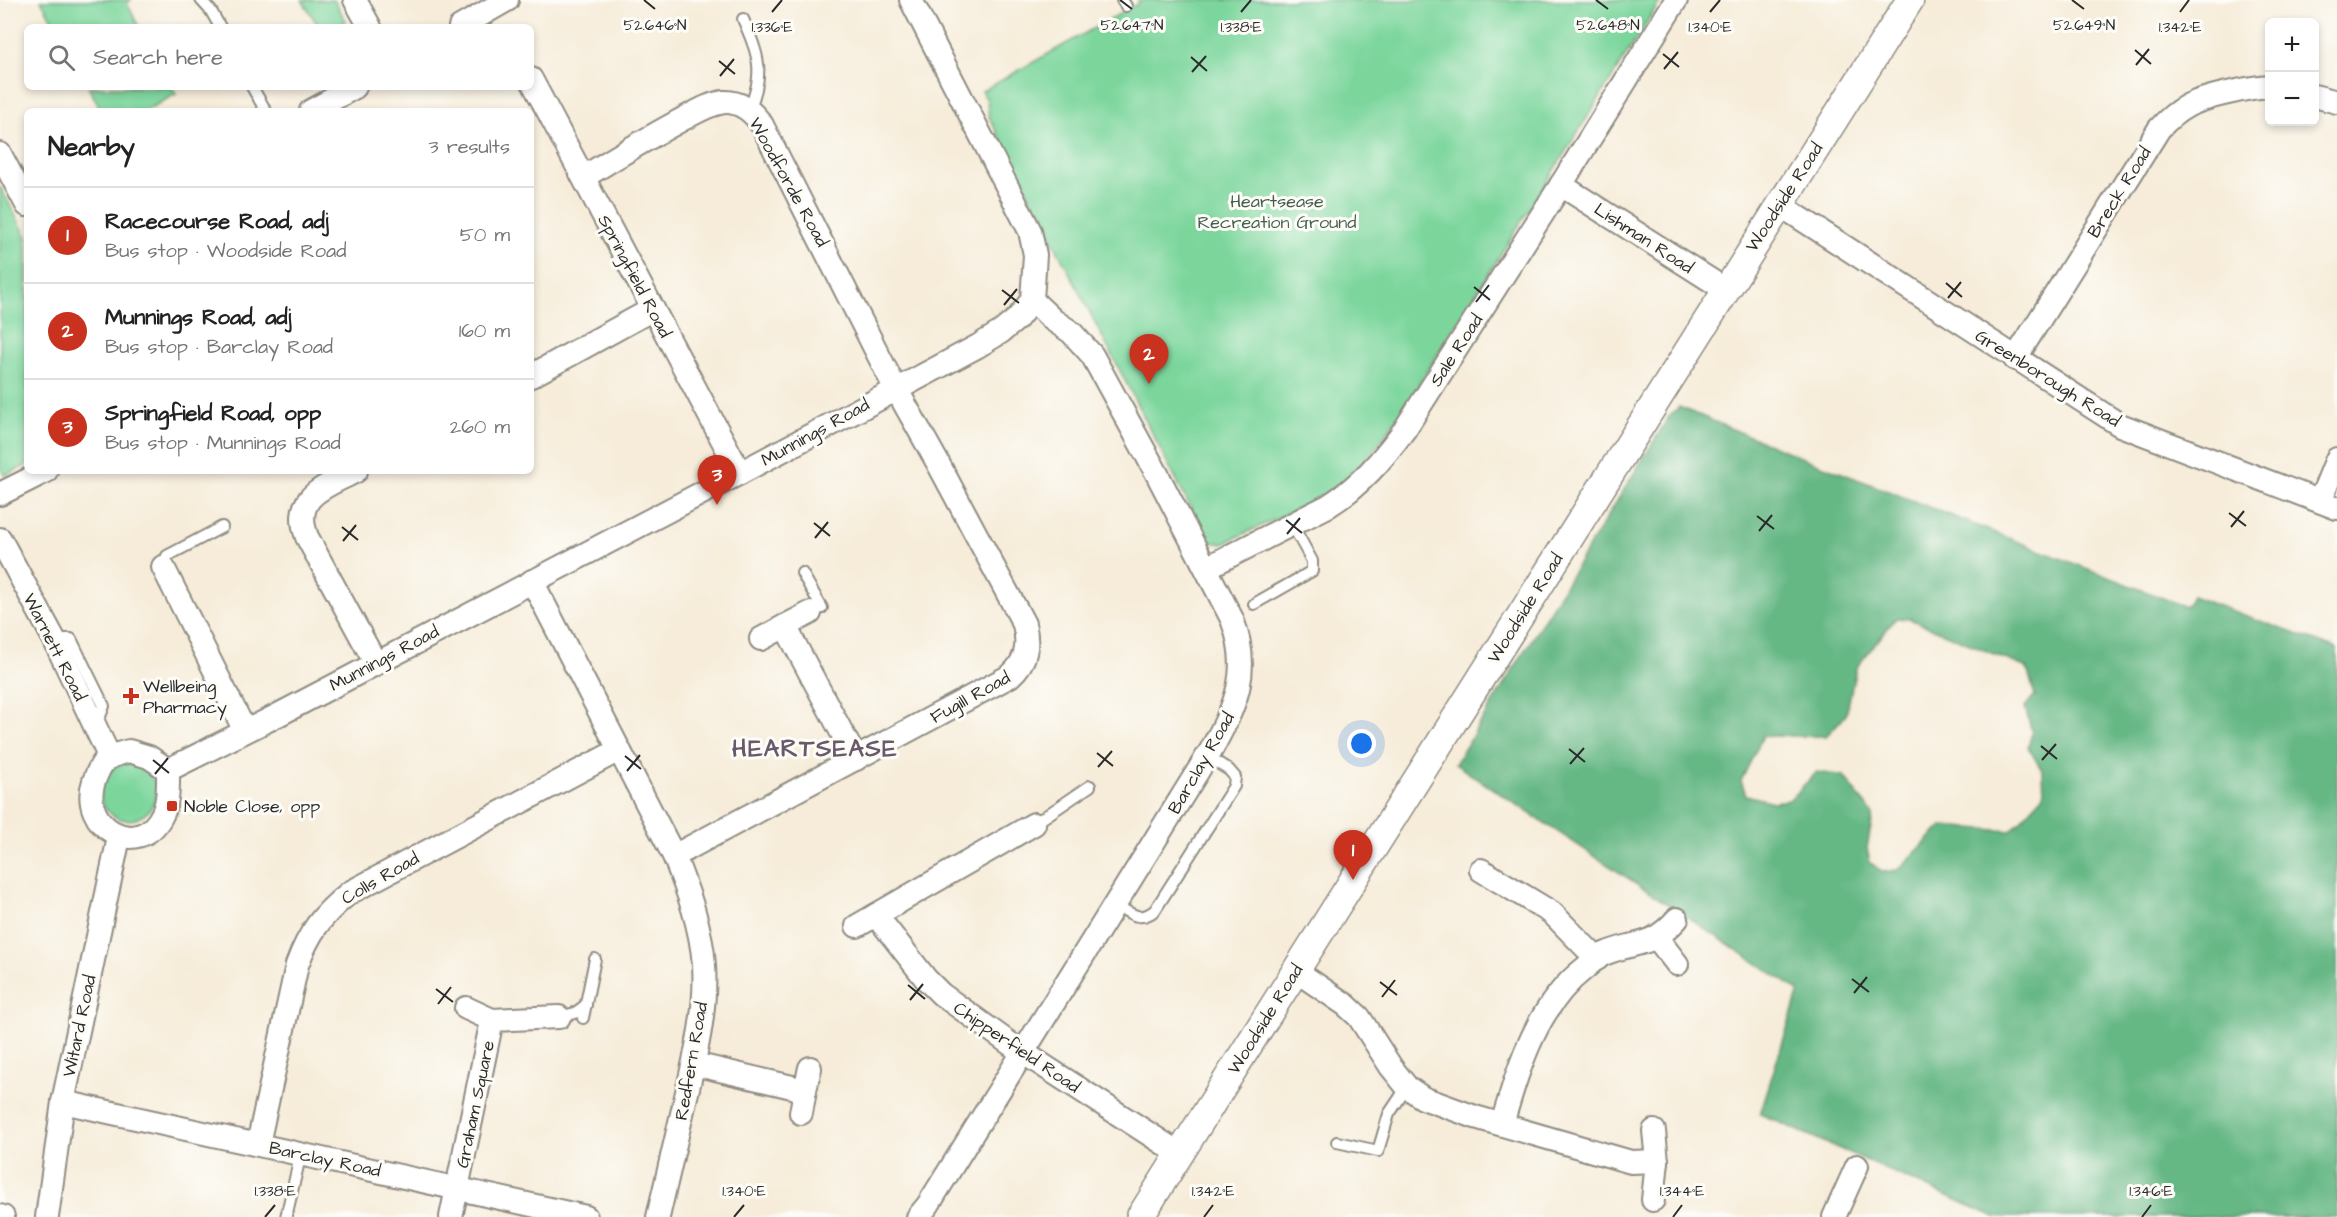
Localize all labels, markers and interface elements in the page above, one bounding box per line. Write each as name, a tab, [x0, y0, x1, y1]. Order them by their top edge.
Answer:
text: 52.646°N	[623, 15, 687, 36]
text: 52.647°N	[1101, 15, 1163, 36]
text: 52.648°N	[1576, 15, 1640, 36]
text: 52.649°N	[2053, 15, 2115, 36]
text: 1.336°E	[752, 17, 793, 38]
text: 1.338°E	[1220, 17, 1262, 38]
text: 1.340°E	[1688, 17, 1732, 38]
text: 1.342°E	[2159, 17, 2201, 38]
map controls	[2265, 18, 2319, 126]
button: +	[2265, 18, 2319, 72]
search box	[24, 24, 534, 90]
icon: search	[45, 41, 78, 74]
text: Search here	[93, 42, 223, 73]
button: −	[2265, 72, 2319, 126]
street label: Woodforde Road	[743, 113, 835, 252]
text: Nearby	[48, 129, 135, 165]
text: 3 results	[428, 133, 510, 161]
street label: Woodside Road	[1740, 138, 1829, 257]
street label: Breck Road	[2081, 142, 2157, 243]
park label: Heartsease Recreation Ground	[1197, 189, 1357, 235]
street label: Lishman Road	[1589, 197, 1698, 280]
text: Racecourse Road, adj	[105, 206, 329, 237]
street label: Springfield Road	[591, 210, 678, 343]
text: 1	[66, 221, 69, 249]
text: 50 m	[460, 221, 510, 249]
text: Bus stop · Woodside Road	[105, 237, 346, 265]
text: Munnings Road, adj	[105, 302, 292, 333]
street label: Sale Road	[1424, 309, 1489, 391]
text: 2	[62, 317, 73, 345]
text: 160 m	[459, 317, 510, 345]
street label: Greenborough Road	[1970, 324, 2125, 434]
text: Bus stop · Barclay Road	[105, 333, 333, 361]
pin: 2	[1130, 334, 1168, 384]
street label: Munnings Road	[756, 392, 875, 473]
text: Springfield Road, opp	[105, 398, 321, 429]
text: 3	[62, 413, 73, 441]
text: 260 m	[450, 413, 510, 441]
text: Bus stop · Munnings Road	[105, 429, 341, 457]
pin: 3	[698, 456, 736, 505]
street label: Woodside Road	[1482, 548, 1569, 668]
street label: Warnett Road	[17, 589, 92, 705]
street label: Munnings Road	[325, 619, 444, 699]
street label: Fugill Road	[926, 665, 1015, 731]
place label: Wellbeing Pharmacy	[143, 674, 227, 721]
marker: Wellbeing Pharmacy	[124, 689, 138, 703]
street label: Barclay Road	[1162, 708, 1242, 819]
your location	[1347, 729, 1376, 758]
district label: HEARTSEASE	[732, 732, 898, 766]
place label: Noble Close, opp	[184, 794, 320, 819]
marker: Noble Close, opp	[165, 799, 179, 813]
pin: 1	[1334, 830, 1372, 880]
street label: Colls Road	[337, 846, 424, 911]
street label: Woodside Road	[1222, 959, 1309, 1079]
street label: Witard Road	[56, 973, 103, 1079]
street label: Chipperfield Road	[948, 996, 1085, 1099]
street label: Redfern Road	[669, 1000, 714, 1122]
street label: Graham Square	[450, 1038, 501, 1170]
street label: Barclay Road	[266, 1135, 383, 1185]
text: 1.338°E	[254, 1181, 296, 1202]
text: 1.340°E	[722, 1181, 766, 1202]
text: 1.342°E	[1192, 1181, 1234, 1202]
text: 1.344°E	[1660, 1181, 1704, 1202]
text: 1.346°E	[2129, 1181, 2173, 1202]

